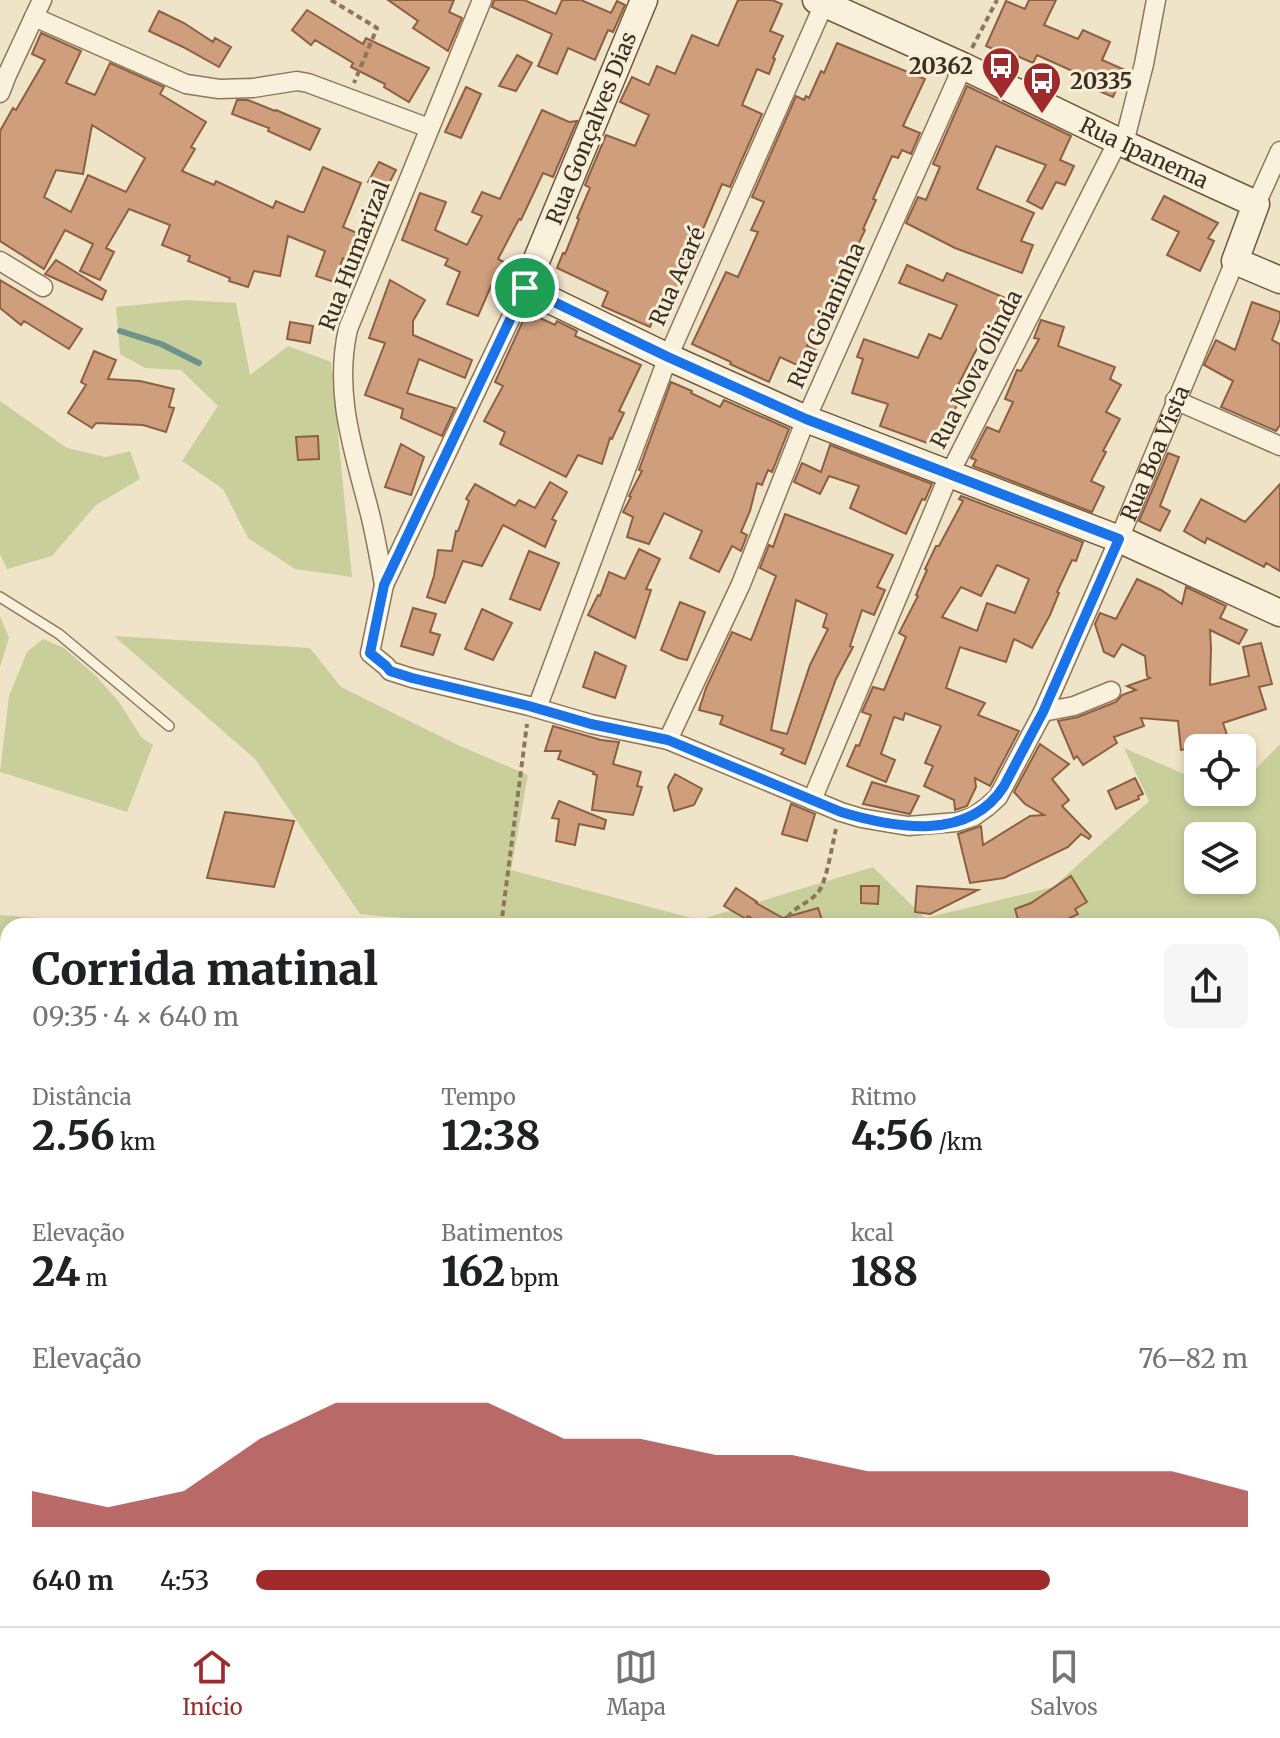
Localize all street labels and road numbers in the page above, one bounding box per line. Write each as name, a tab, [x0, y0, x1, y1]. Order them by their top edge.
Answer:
street label: Rua Gonçalves Dias	[540, 27, 642, 229]
street label: Rua Ipanema	[1075, 111, 1213, 195]
street label: Rua Humarizal	[313, 176, 396, 334]
street label: Rua Acaré	[643, 222, 711, 330]
street label: Rua Goianinha	[781, 238, 871, 392]
street label: Rua Nova Olinda	[924, 285, 1028, 453]
street label: Rua Boa Vista	[1114, 381, 1196, 525]

